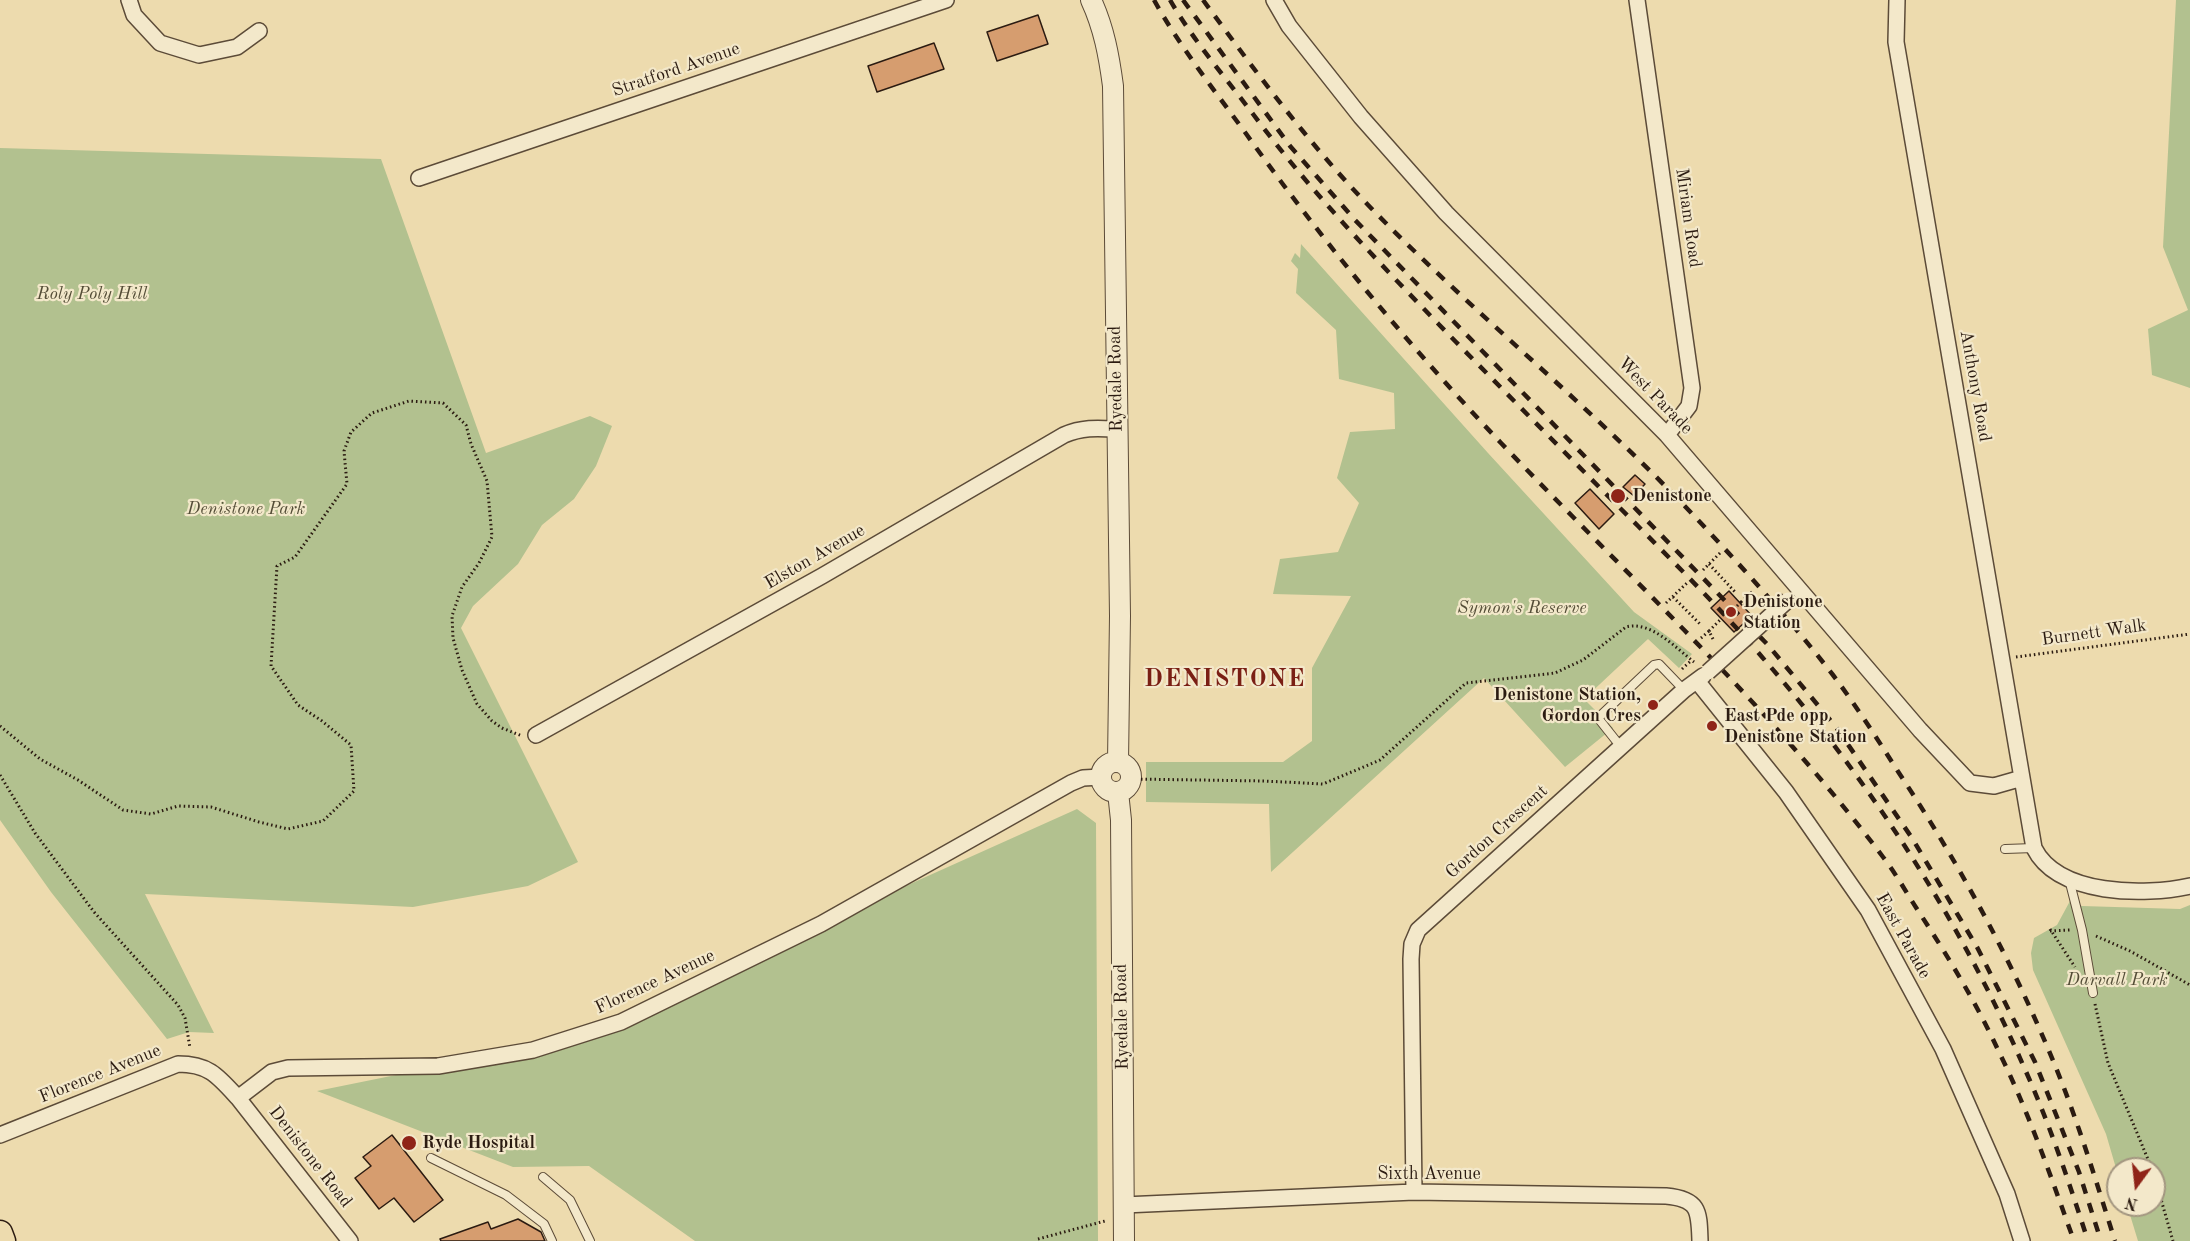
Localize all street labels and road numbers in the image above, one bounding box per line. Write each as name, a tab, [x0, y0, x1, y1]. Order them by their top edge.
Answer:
street label: Stratford Avenue	[609, 38, 743, 102]
street label: Miriam Road	[1670, 167, 1706, 269]
street label: Ryedale Road	[1104, 326, 1128, 432]
street label: Anthony Road	[1955, 329, 1995, 443]
street label: West Parade	[1613, 353, 1697, 439]
street label: Elston Avenue	[761, 520, 869, 594]
street label: Burnett Walk	[2040, 615, 2148, 651]
street label: Gordon Crescent	[1441, 780, 1553, 884]
street label: East Parade	[1871, 889, 1935, 983]
street label: Florence Avenue	[592, 945, 718, 1019]
street label: Ryedale Road	[1110, 964, 1134, 1070]
street label: Florence Avenue	[36, 1040, 164, 1108]
street label: Denistone Road	[264, 1102, 356, 1212]
street label: Sixth Avenue	[1377, 1163, 1481, 1185]

